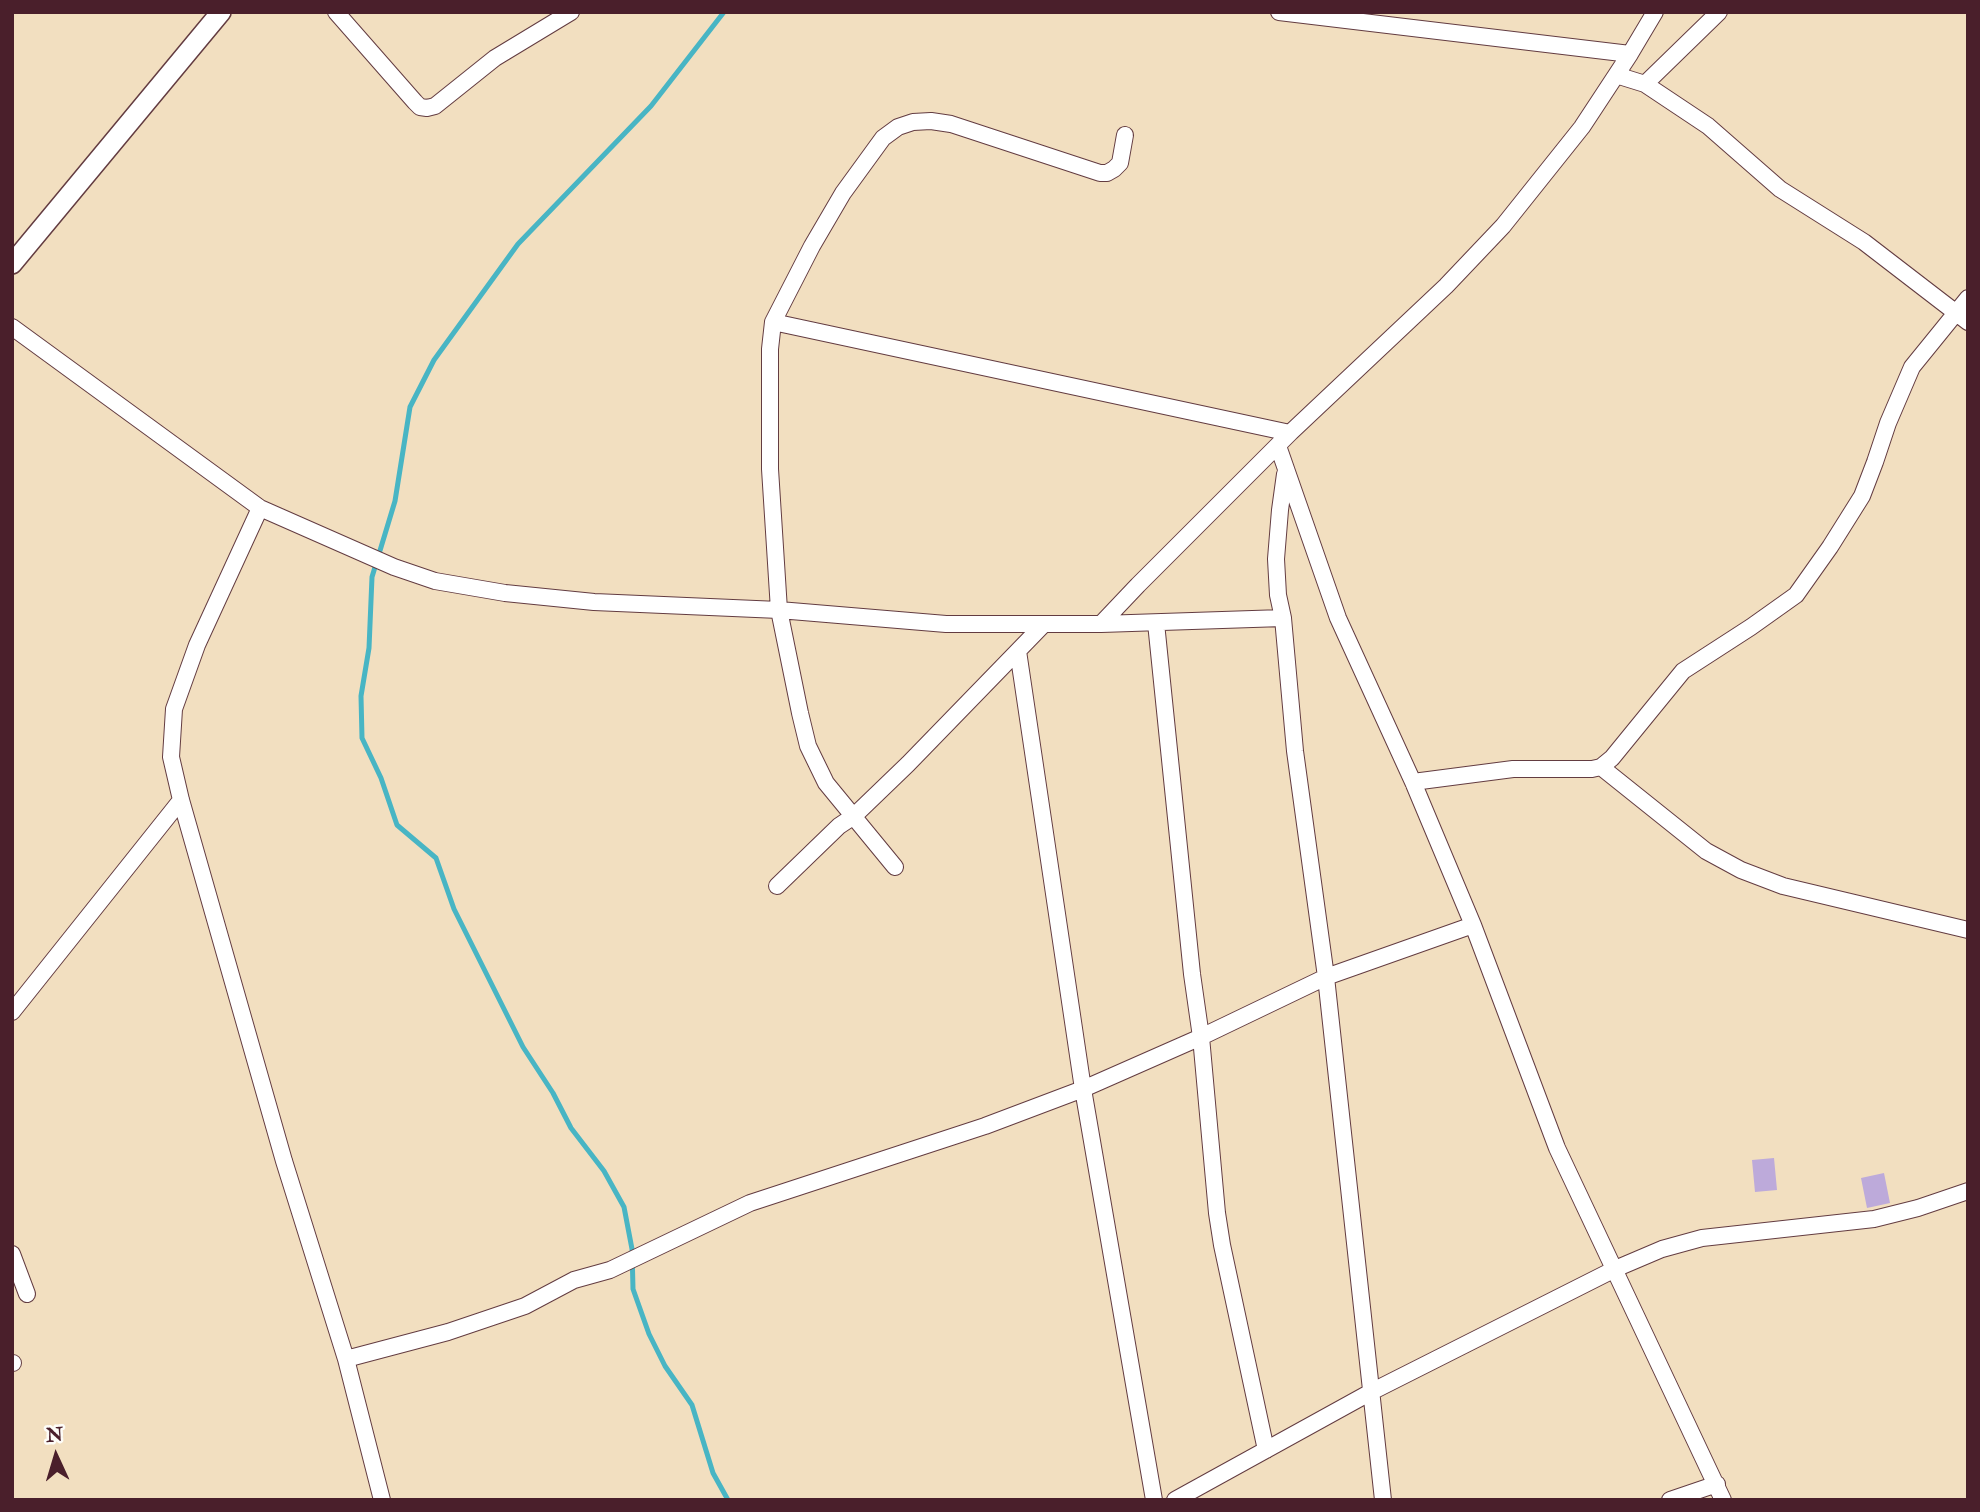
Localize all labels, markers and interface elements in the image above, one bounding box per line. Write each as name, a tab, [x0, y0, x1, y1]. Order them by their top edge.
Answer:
north arrow	[21, 1421, 91, 1491]
text: N	[45, 1422, 64, 1448]

